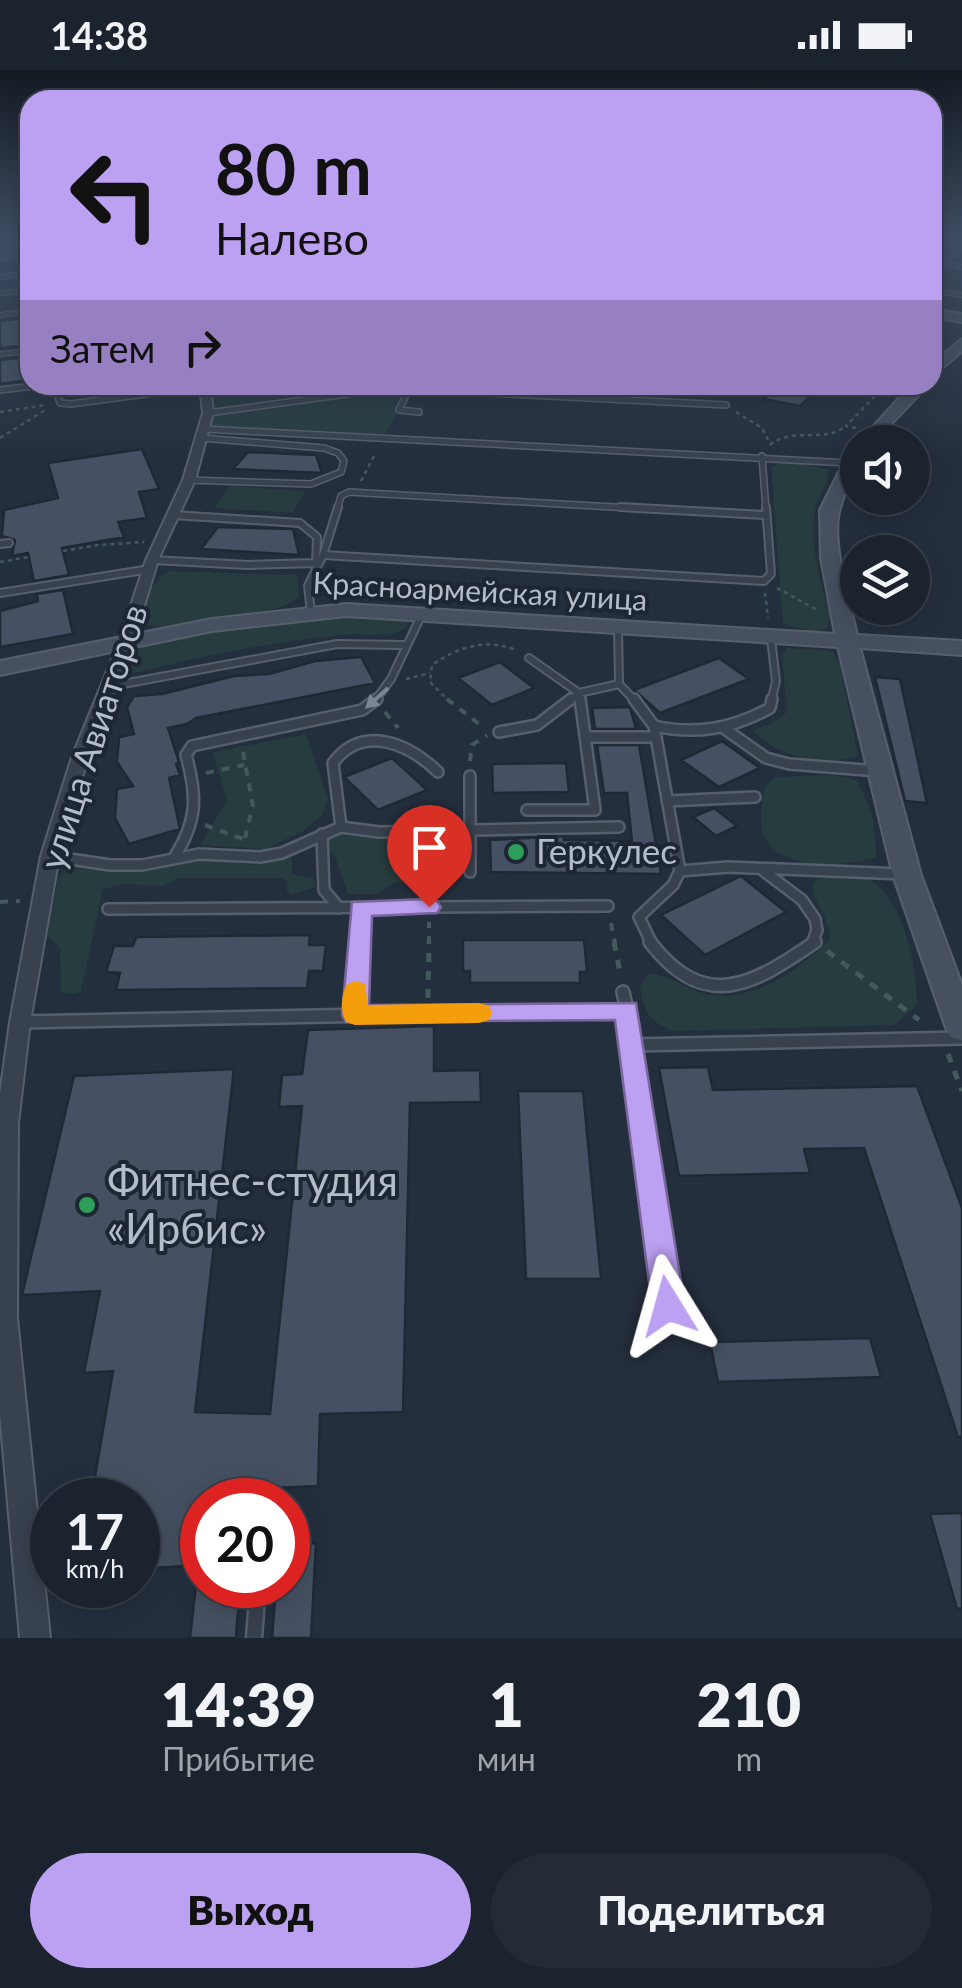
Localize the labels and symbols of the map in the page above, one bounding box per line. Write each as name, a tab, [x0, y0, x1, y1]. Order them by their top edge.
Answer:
street label: Красноармейская улица	[312, 563, 648, 617]
street label: улица Авиаторов	[29, 599, 155, 874]
one-way arrow	[365, 686, 389, 709]
pin	[387, 805, 472, 908]
place label: Геркулес	[536, 829, 677, 871]
marker: Геркулес	[505, 841, 527, 863]
place label: Фитнес-студия «Ирбис»	[107, 1155, 398, 1253]
marker: Фитнес-студия «Ирбис»	[76, 1194, 98, 1216]
position arrow	[616, 1254, 720, 1358]
speed limit sign: 20	[180, 1478, 310, 1608]

